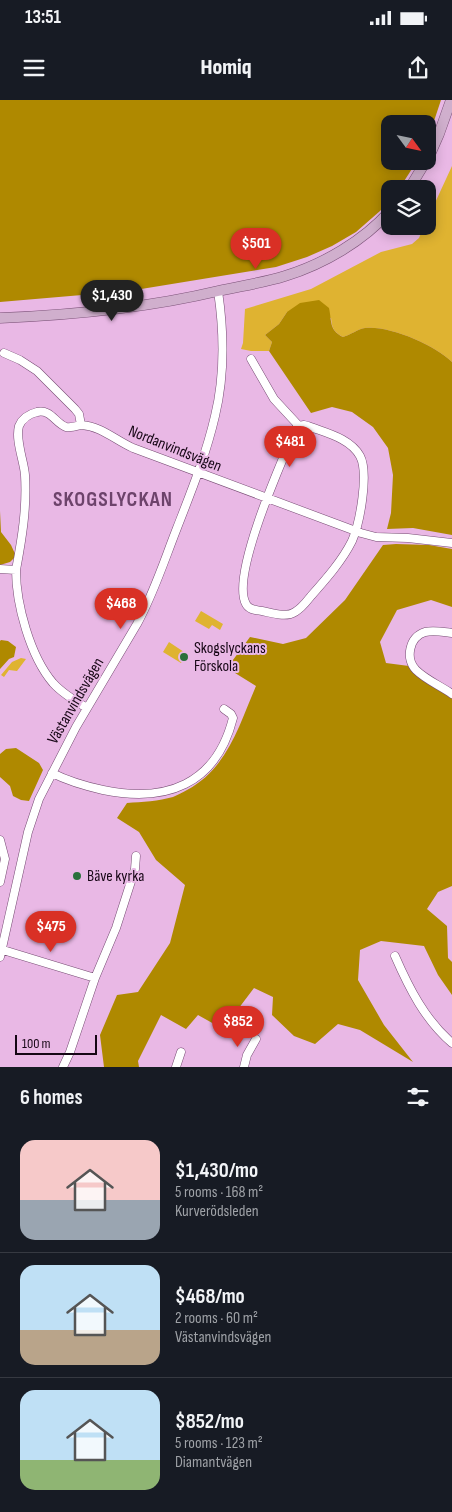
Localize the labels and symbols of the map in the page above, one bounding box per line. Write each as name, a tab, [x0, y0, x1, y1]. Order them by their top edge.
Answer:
north arrow	[381, 115, 436, 170]
pin: $501	[226, 228, 286, 270]
pin: $1,430	[71, 280, 153, 322]
street label: Nordanvindsvägen	[126, 422, 224, 476]
pin: $481	[260, 426, 320, 468]
district label: SKOGSLYCKAN	[53, 487, 173, 512]
pin: $468	[91, 588, 151, 630]
place label: Skogslyckans Förskola	[194, 639, 266, 676]
marker: Skogslyckans Förskola	[178, 651, 190, 663]
street label: Västanvindsvägen	[44, 654, 108, 748]
place label: Bäve kyrka	[87, 867, 144, 886]
marker: Bäve kyrka	[71, 870, 83, 882]
pin: $475	[21, 910, 81, 953]
pin: $852	[208, 1006, 268, 1048]
scale bar	[15, 1032, 98, 1055]

